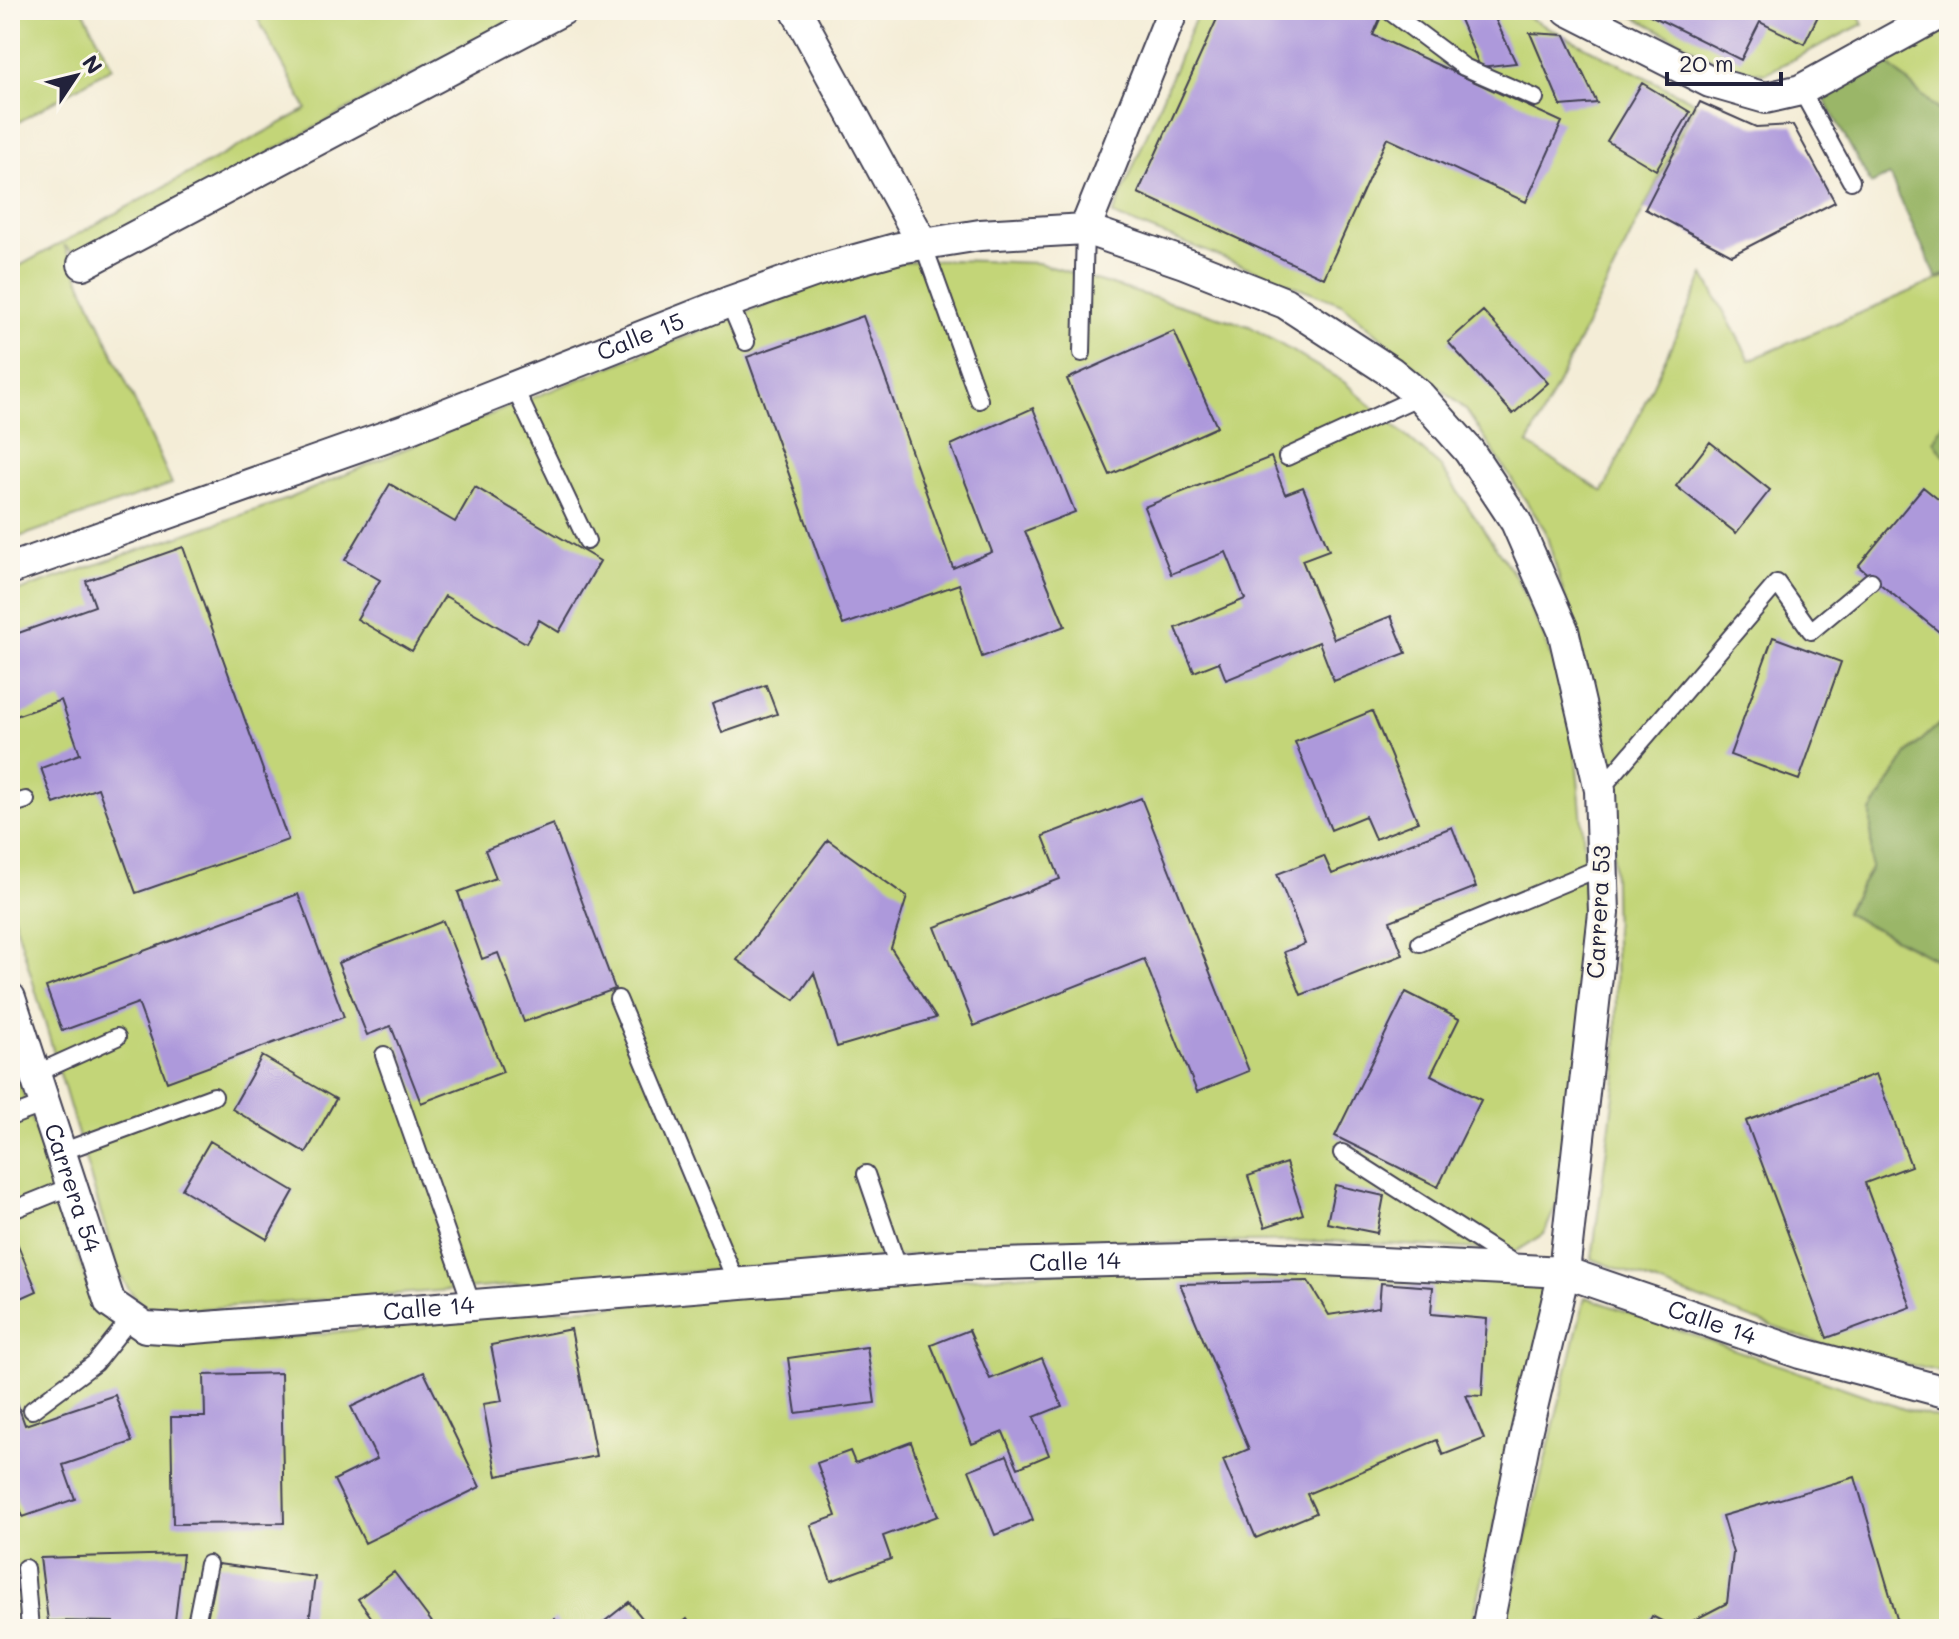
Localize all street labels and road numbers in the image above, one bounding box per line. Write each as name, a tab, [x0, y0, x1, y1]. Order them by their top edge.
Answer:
street label: Calle 15	[592, 304, 688, 367]
street label: Carrera 53	[1579, 844, 1616, 980]
street label: Carrera 54	[38, 1119, 109, 1256]
street label: Calle 14	[1029, 1244, 1121, 1277]
street label: Calle 14	[382, 1288, 475, 1326]
street label: Calle 14	[1664, 1292, 1761, 1351]

